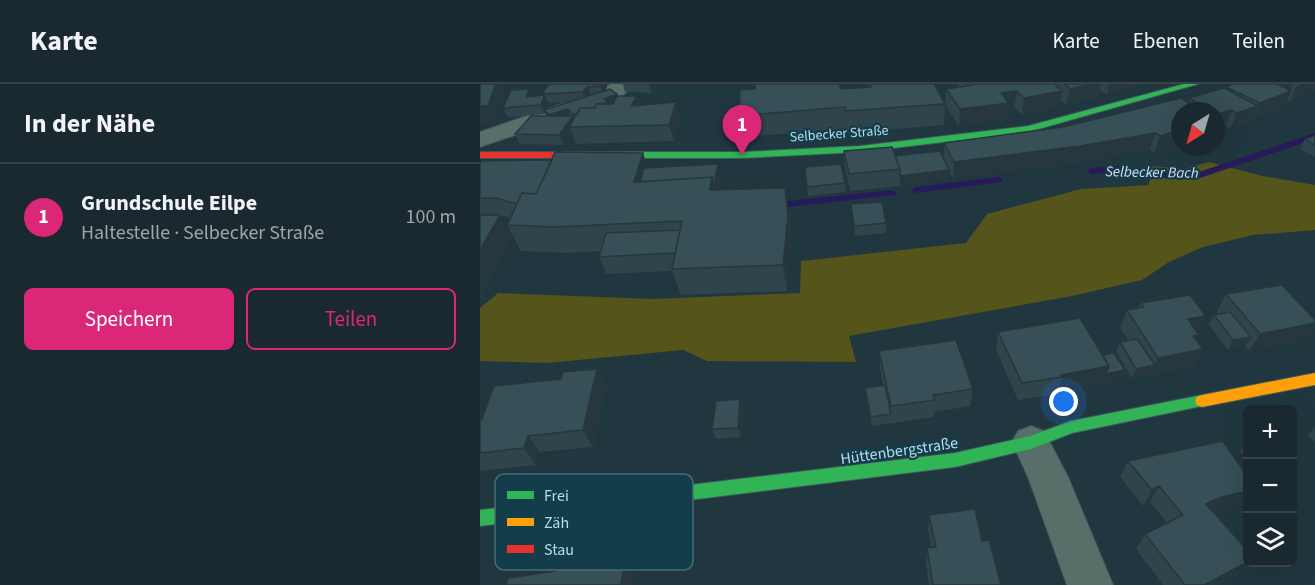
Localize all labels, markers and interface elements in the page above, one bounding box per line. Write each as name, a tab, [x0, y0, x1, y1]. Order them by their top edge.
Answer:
text: Karte	[30, 21, 98, 61]
text: Karte	[1053, 26, 1100, 56]
text: Ebenen	[1133, 26, 1199, 56]
text: Teilen	[1232, 26, 1285, 56]
north arrow	[1171, 102, 1225, 156]
text: In der Nähe	[24, 105, 155, 142]
pin: 1	[722, 106, 762, 155]
street label: Selbecker Straße	[789, 121, 889, 147]
water label: Selbecker Bach	[1105, 161, 1199, 184]
text: Grundschule Eilpe	[81, 187, 257, 219]
text: 1	[38, 203, 49, 231]
text: 100 m	[406, 203, 456, 231]
text: Haltestelle · Selbecker Straße	[81, 219, 324, 247]
button: Speichern	[24, 288, 234, 350]
button: Teilen	[246, 288, 456, 350]
your location	[1049, 387, 1078, 416]
map controls	[1243, 405, 1297, 567]
button: +	[1243, 405, 1297, 459]
street label: Hüttenbergstraße	[839, 432, 959, 470]
button: −	[1243, 459, 1297, 513]
legend	[495, 474, 693, 570]
text: Frei	[544, 485, 569, 507]
text: Zäh	[544, 512, 569, 534]
button: layers	[1243, 513, 1297, 567]
text: Stau	[544, 539, 574, 561]

